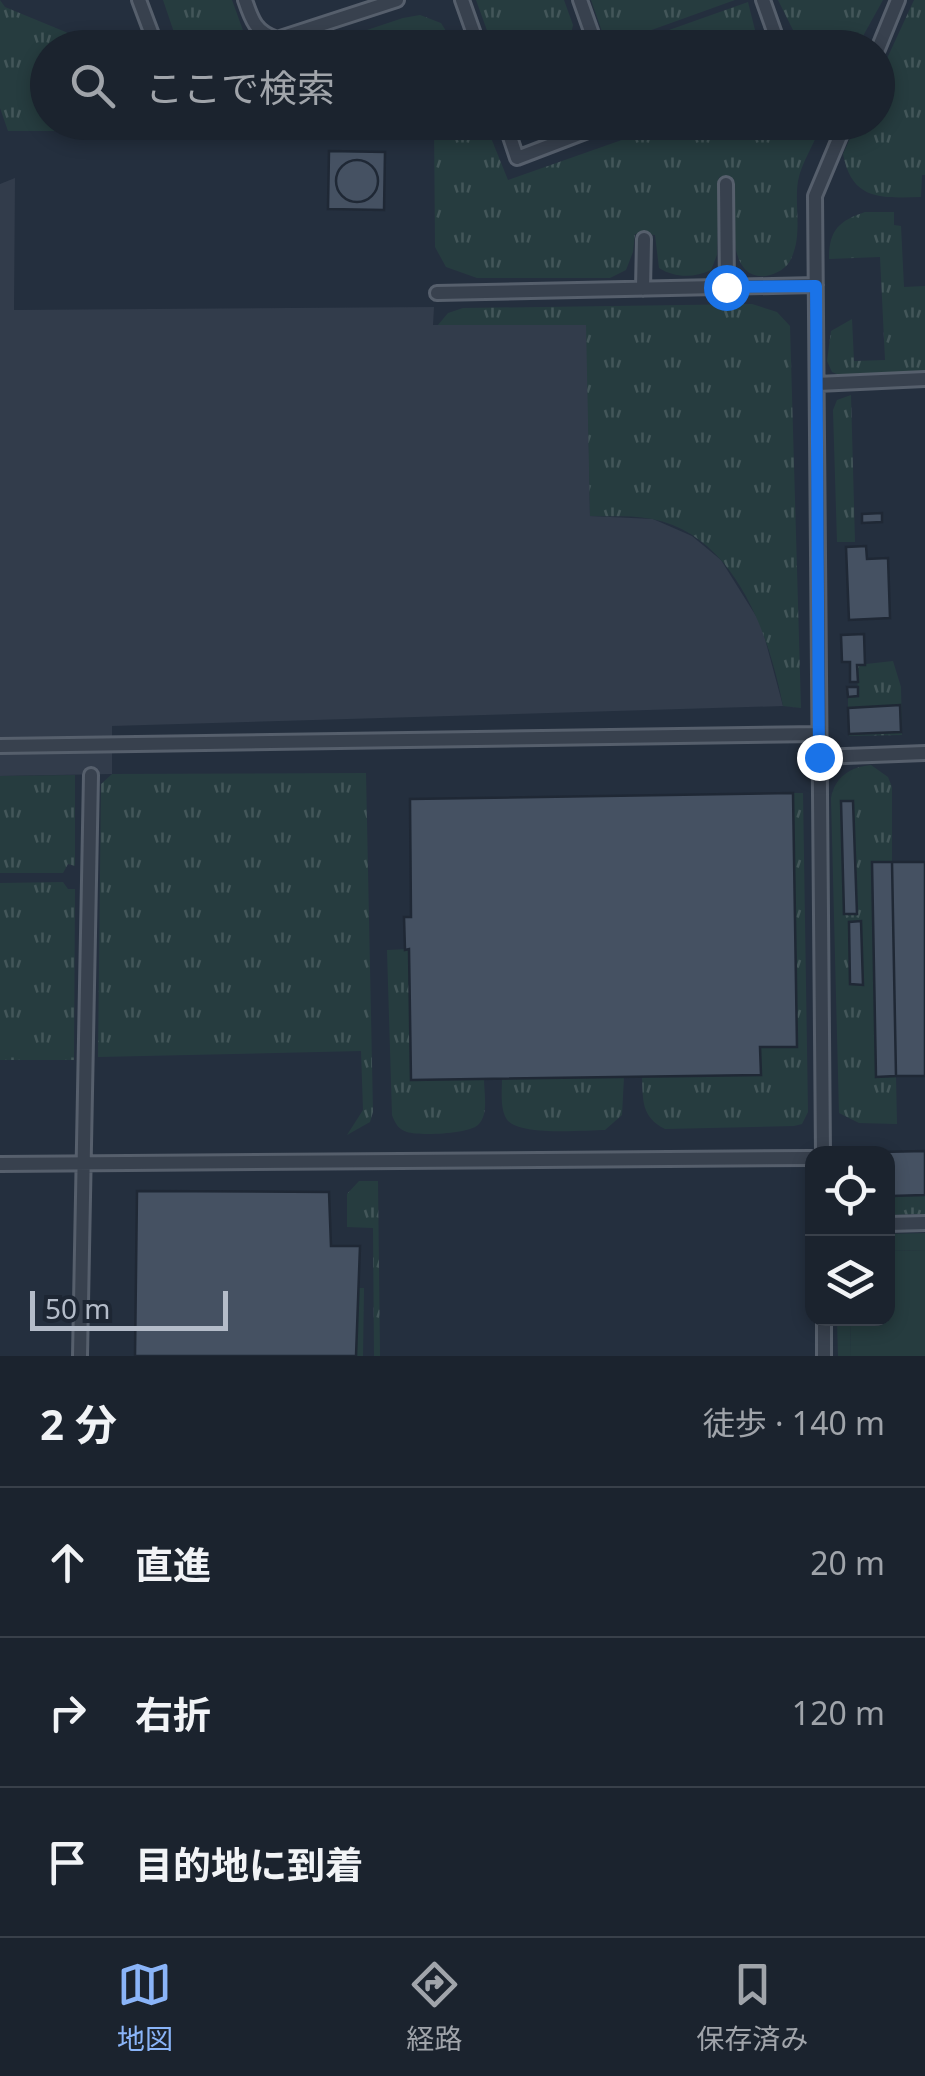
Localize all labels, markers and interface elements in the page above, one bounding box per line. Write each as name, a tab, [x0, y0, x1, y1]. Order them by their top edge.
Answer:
search box	[30, 30, 895, 140]
icon: search	[65, 58, 120, 113]
text: ここで検索	[145, 61, 335, 113]
route start	[704, 265, 750, 311]
route end	[797, 735, 843, 781]
map controls	[805, 1146, 895, 1326]
button: locate	[805, 1146, 895, 1236]
button: layers	[805, 1236, 895, 1326]
scale bar	[30, 1286, 228, 1330]
text: 50 m	[45, 1289, 111, 1327]
text: 2 分	[40, 1395, 117, 1452]
text: 徒歩 · 140 m	[703, 1401, 885, 1444]
icon: ahead	[40, 1535, 95, 1590]
text: 直進	[135, 1538, 211, 1590]
text: 20 m	[810, 1541, 885, 1584]
icon: right	[40, 1685, 95, 1740]
text: 右折	[135, 1688, 211, 1740]
text: 120 m	[792, 1691, 885, 1734]
icon: arrive	[40, 1835, 95, 1890]
text: 目的地に到着	[135, 1838, 363, 1890]
tab: 地図	[117, 1957, 173, 2057]
tab: 経路	[406, 1957, 462, 2057]
tab: 保存済み	[696, 1957, 808, 2057]

